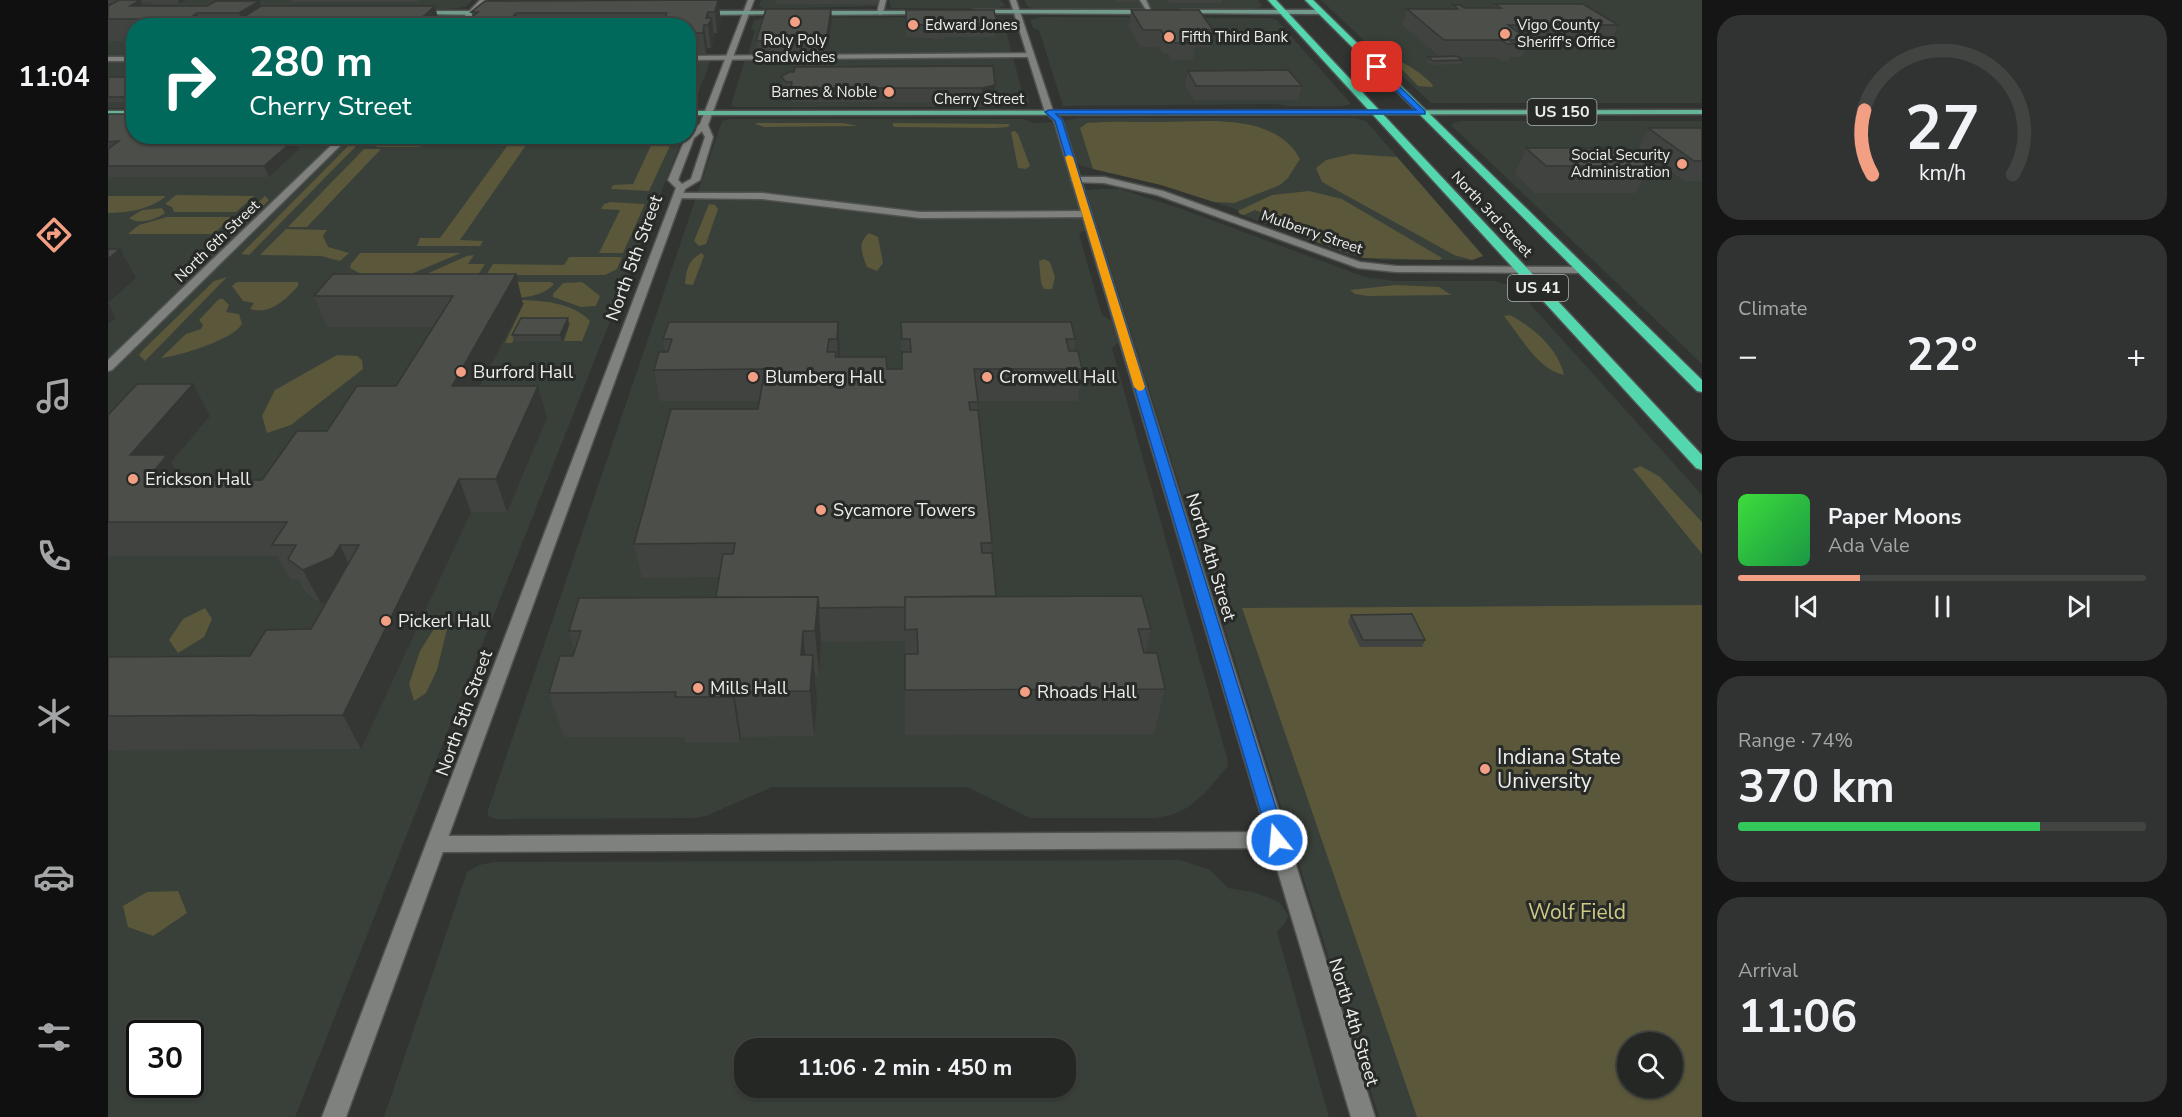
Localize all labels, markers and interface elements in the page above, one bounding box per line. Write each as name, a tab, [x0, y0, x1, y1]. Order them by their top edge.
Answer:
marker: Roly Poly Sandwiches	[788, 15, 802, 29]
place label: Edward Jones	[925, 15, 1018, 35]
place label: Vigo County Sheriff's Office	[1516, 15, 1615, 52]
marker: Edward Jones	[906, 18, 920, 32]
place label: Fifth Third Bank	[1181, 27, 1288, 47]
marker: Vigo County Sheriff's Office	[1498, 27, 1512, 41]
place label: Roly Poly Sandwiches	[754, 30, 836, 67]
marker: Fifth Third Bank	[1162, 30, 1176, 44]
text: 280 m	[249, 34, 373, 91]
pin	[1351, 41, 1402, 92]
icon: right	[150, 42, 228, 120]
icon: arrive	[1360, 50, 1393, 83]
text: 11:04	[18, 59, 90, 96]
place label: Barnes & Noble	[771, 82, 877, 102]
marker: Barnes & Noble	[882, 85, 896, 99]
text: 27	[1905, 86, 1979, 171]
text: Cherry Street	[249, 88, 412, 125]
street label: Cherry Street	[934, 89, 1025, 109]
road number: US 150	[1528, 99, 1596, 125]
place label: Social Security Administration	[1571, 145, 1670, 182]
marker: Social Security Administration	[1675, 157, 1689, 171]
text: km/h	[1918, 158, 1966, 188]
street label: North 3rd Street	[1447, 167, 1538, 262]
street label: North 5th Street	[600, 191, 668, 324]
street label: North 6th Street	[170, 195, 264, 287]
street label: Mulberry Street	[1259, 205, 1366, 259]
icon: directions	[33, 214, 75, 256]
road number: US 41	[1508, 275, 1568, 301]
text: Climate	[1738, 295, 1807, 322]
text: 22°	[1906, 325, 1978, 386]
text: −	[1738, 334, 1758, 379]
text: +	[2126, 334, 2146, 379]
place label: Burford Hall	[473, 360, 574, 384]
marker: Burford Hall	[454, 365, 468, 379]
place label: Blumberg Hall	[765, 365, 884, 389]
place label: Cromwell Hall	[999, 365, 1117, 389]
marker: Blumberg Hall	[746, 370, 760, 384]
marker: Cromwell Hall	[980, 370, 994, 384]
icon: music	[33, 375, 75, 417]
place label: Erickson Hall	[145, 467, 251, 491]
marker: Erickson Hall	[126, 472, 140, 486]
street label: North 4th Street	[1180, 490, 1242, 625]
place label: Sycamore Towers	[833, 498, 976, 522]
text: Paper Moons	[1828, 502, 1962, 532]
marker: Sycamore Towers	[814, 503, 828, 517]
text: Ada Vale	[1828, 532, 1910, 559]
icon: phone	[33, 535, 75, 577]
icon: previous	[1790, 590, 1823, 623]
icon: pause	[1926, 590, 1959, 623]
icon: next	[2062, 590, 2095, 623]
place label: Pickerl Hall	[398, 609, 491, 633]
marker: Pickerl Hall	[379, 614, 393, 628]
street label: North 5th Street	[430, 646, 498, 779]
place label: Mills Hall	[710, 676, 788, 700]
place label: Rhoads Hall	[1037, 680, 1137, 704]
marker: Mills Hall	[691, 681, 705, 695]
marker: Rhoads Hall	[1018, 685, 1032, 699]
icon: climate	[33, 695, 75, 737]
text: Range · 74%	[1738, 727, 1853, 754]
place label: Indiana State University	[1497, 743, 1621, 795]
text: 370 km	[1738, 757, 1895, 818]
marker: Indiana State University	[1478, 762, 1492, 776]
position arrow	[1245, 808, 1309, 872]
icon: car	[33, 856, 75, 898]
park label: Wolf Field	[1528, 898, 1626, 926]
street label: North 4th Street	[1323, 955, 1385, 1090]
text: Arrival	[1738, 957, 1798, 984]
text: 11:06	[1738, 987, 1857, 1048]
icon: filters	[33, 1016, 75, 1058]
speed limit sign: 30	[126, 1020, 204, 1098]
map controls	[1617, 1032, 1683, 1098]
button: search	[1617, 1032, 1683, 1098]
text: 11:06 · 2 min · 450 m	[798, 1053, 1012, 1083]

